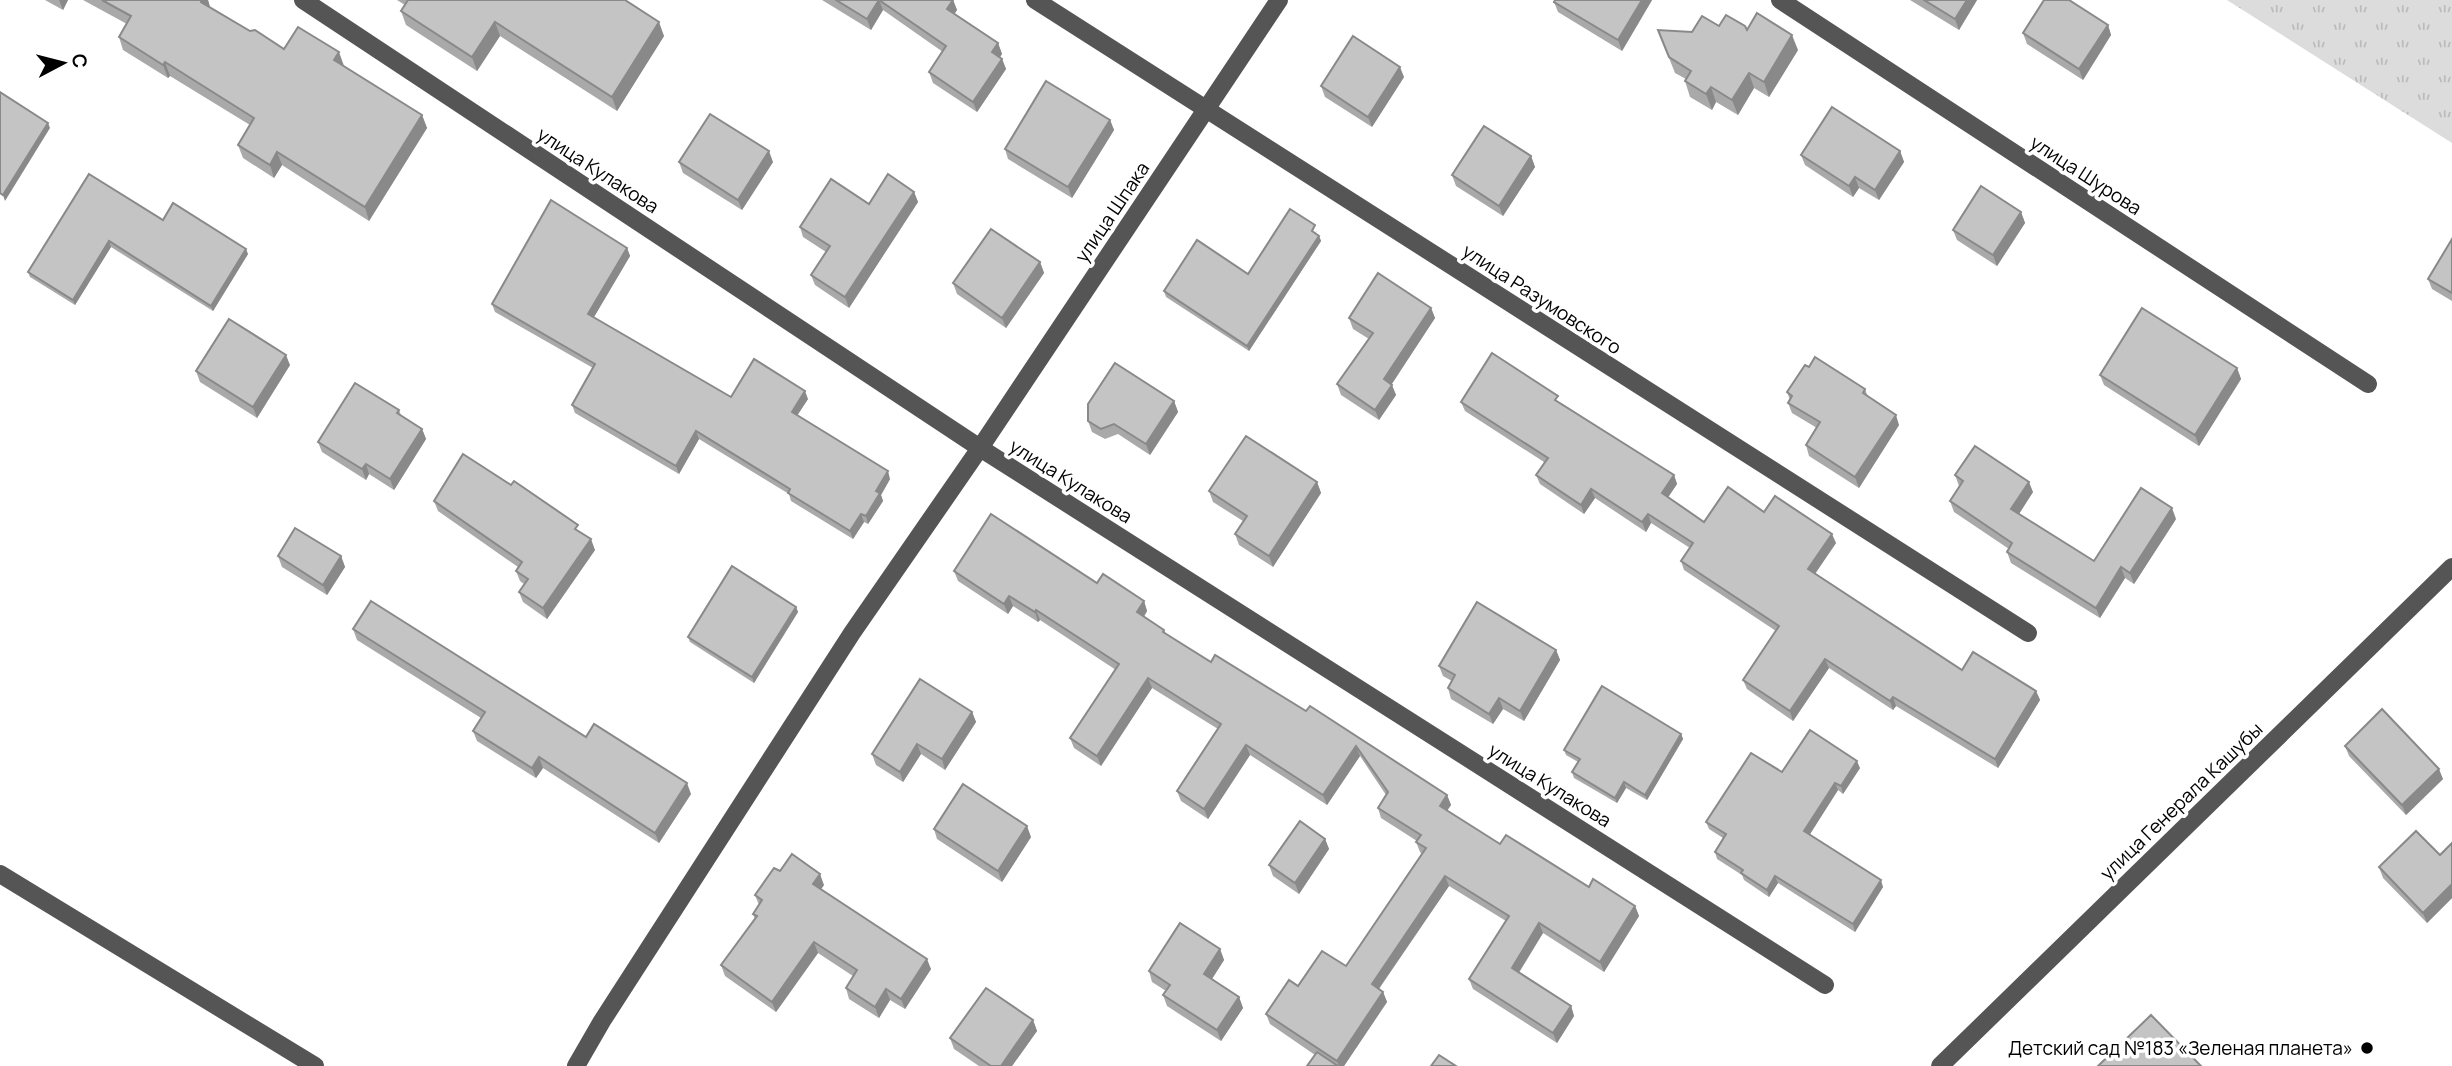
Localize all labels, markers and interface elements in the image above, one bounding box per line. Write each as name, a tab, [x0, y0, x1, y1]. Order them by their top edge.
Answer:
north arrow	[28, 28, 98, 98]
text: С	[66, 52, 94, 69]
street label: улица Кулакова	[532, 121, 664, 219]
street label: улица Шурова	[2025, 129, 2147, 221]
street label: улица Шпака	[1069, 157, 1155, 267]
street label: улица Разумовского	[1458, 238, 1626, 360]
street label: улица Кулакова	[1005, 433, 1137, 529]
street label: улица Генерала Кашубы	[2094, 716, 2268, 886]
street label: улица Кулакова	[1484, 737, 1616, 833]
place label: Детский сад №183 «Зеленая планета»	[2008, 1035, 2353, 1061]
marker: Детский сад №183 «Зеленая планета»	[2359, 1040, 2375, 1056]

